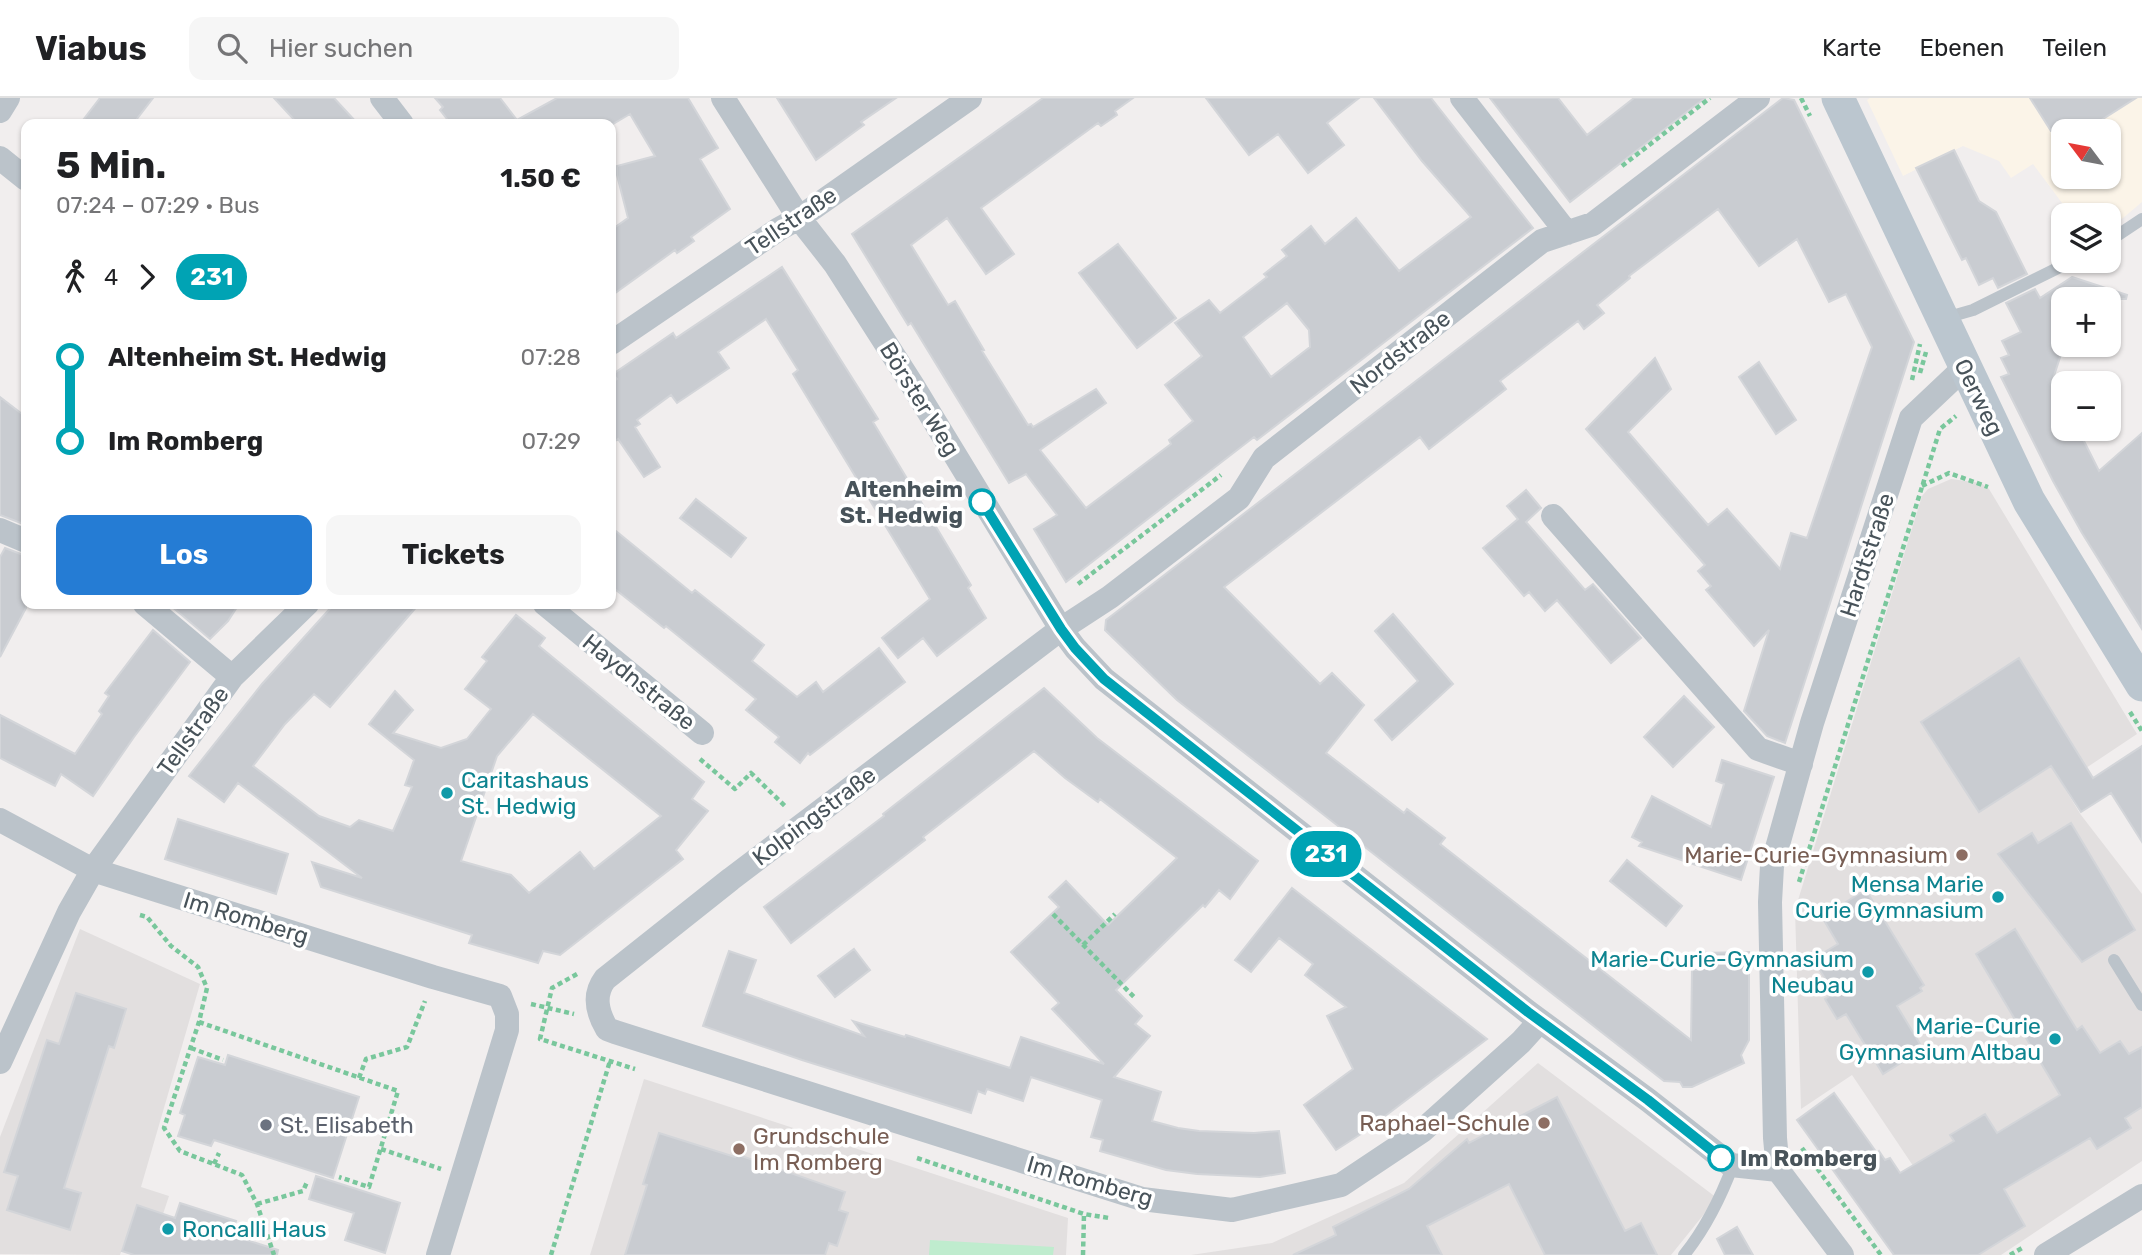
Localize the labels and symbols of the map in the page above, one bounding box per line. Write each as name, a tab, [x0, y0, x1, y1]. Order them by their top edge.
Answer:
north arrow	[2051, 119, 2121, 189]
street label: Tellstraße	[740, 180, 842, 262]
street label: Nordstraße	[1344, 304, 1456, 400]
street label: Börster Weg	[874, 337, 966, 461]
street label: Oerweg	[1948, 354, 2010, 440]
place label: Altenheim St. Hedwig	[840, 475, 963, 529]
marker: Altenheim St. Hedwig	[969, 489, 995, 515]
street label: Hardtstraße	[1834, 489, 1900, 621]
street label: Haydnstraße	[577, 628, 701, 736]
street label: Tellstraße	[151, 681, 235, 781]
street label: Kolpingstraße	[747, 761, 881, 871]
place label: Caritashaus St. Hedwig	[461, 766, 589, 820]
marker: Caritashaus St. Hedwig	[439, 785, 455, 801]
line badge: 231	[1286, 831, 1366, 877]
place label: Marie-Curie-Gymnasium	[1684, 841, 1948, 869]
marker: Marie-Curie-Gymnasium	[1954, 847, 1970, 863]
place label: Mensa Marie Curie Gymnasium	[1795, 870, 1984, 924]
street label: Im Romberg	[180, 886, 312, 950]
marker: Mensa Marie Curie Gymnasium	[1990, 889, 2006, 905]
place label: Marie-Curie-Gymnasium Neubau	[1590, 945, 1854, 999]
marker: Marie-Curie-Gymnasium Neubau	[1860, 964, 1876, 980]
place label: Marie-Curie Gymnasium Altbau	[1839, 1012, 2041, 1066]
marker: Marie-Curie Gymnasium Altbau	[2047, 1031, 2063, 1047]
place label: Raphael-Schule	[1359, 1109, 1530, 1137]
place label: St. Elisabeth	[280, 1111, 414, 1139]
marker: Raphael-Schule	[1536, 1115, 1552, 1131]
marker: St. Elisabeth	[258, 1117, 274, 1133]
place label: Grundschule Im Romberg	[753, 1122, 890, 1176]
marker: Grundschule Im Romberg	[731, 1141, 747, 1157]
place label: Im Romberg	[1740, 1144, 1877, 1172]
marker: Im Romberg	[1708, 1145, 1734, 1171]
street label: Im Romberg	[1024, 1150, 1156, 1212]
place label: Roncalli Haus	[182, 1215, 327, 1243]
marker: Roncalli Haus	[160, 1221, 176, 1237]

